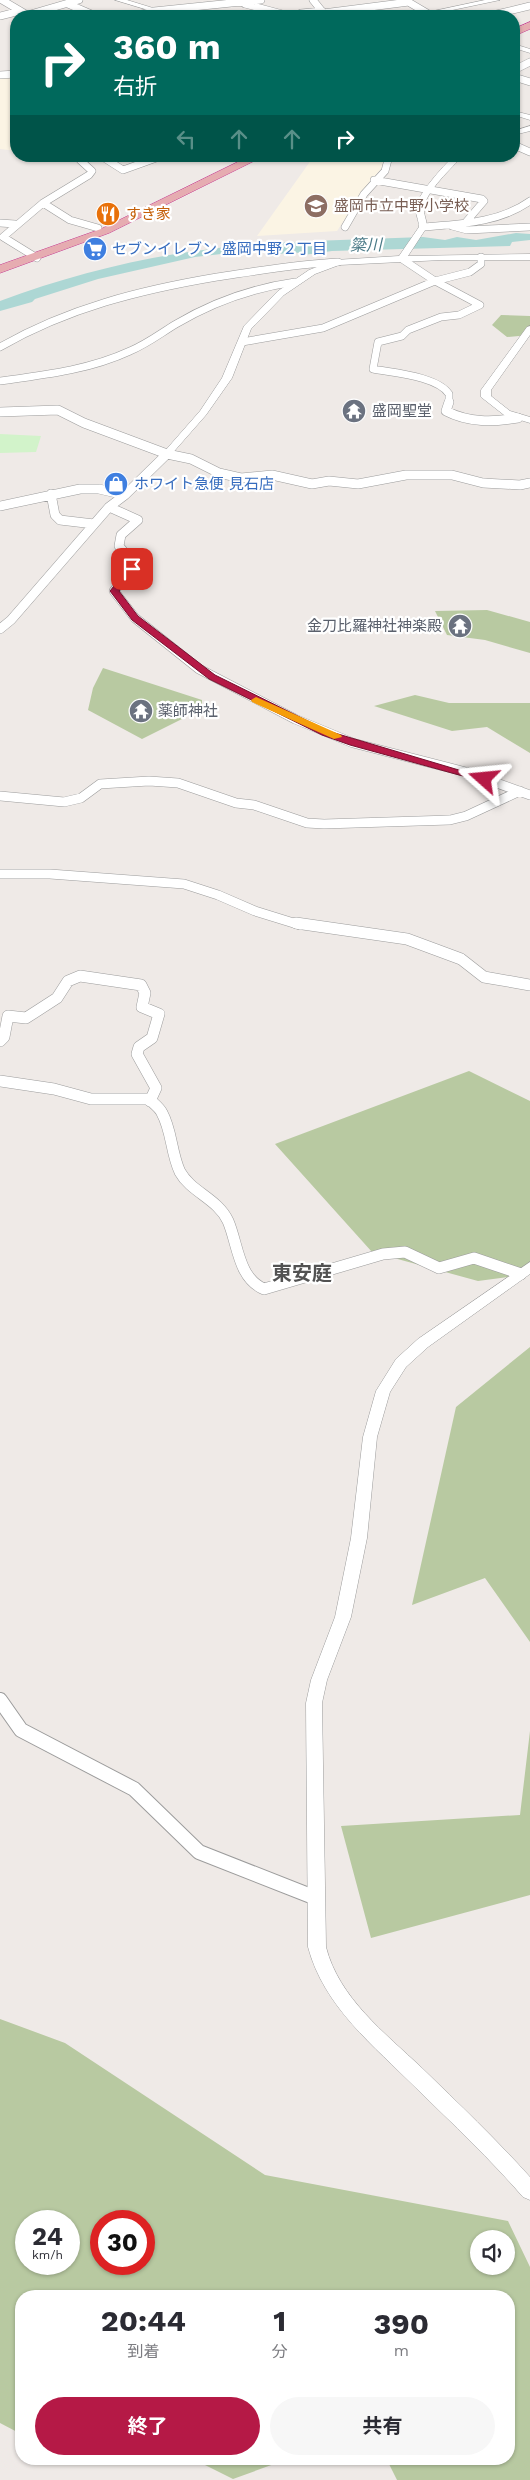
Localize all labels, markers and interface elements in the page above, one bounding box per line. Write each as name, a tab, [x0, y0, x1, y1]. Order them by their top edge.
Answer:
text: 360 m	[113, 26, 221, 68]
icon: right	[30, 30, 95, 95]
text: 右折	[113, 74, 157, 99]
icon: left	[172, 125, 200, 153]
icon: ahead	[225, 125, 253, 153]
icon: ahead	[278, 125, 306, 153]
icon: right	[331, 125, 359, 153]
school or university icon: 盛岡市立中野小学校	[303, 193, 329, 219]
place label: 盛岡市立中野小学校	[334, 197, 469, 215]
restaurant icon: すき家	[95, 201, 121, 227]
place label: すき家	[126, 205, 171, 223]
water label: 簗川	[350, 235, 384, 255]
supermarket icon: セブンイレブン 盛岡中野２丁目	[82, 236, 108, 262]
place label: セブンイレブン 盛岡中野２丁目	[112, 240, 327, 258]
temple icon: 盛岡聖堂	[341, 398, 367, 424]
place label: 盛岡聖堂	[372, 402, 432, 420]
shop icon: ホワイト急便 見石店	[103, 471, 129, 497]
place label: ホワイト急便 見石店	[134, 475, 274, 493]
pin	[111, 548, 153, 590]
icon: arrive	[118, 555, 146, 583]
temple icon: 金刀比羅神社神楽殿	[447, 613, 473, 639]
place label: 金刀比羅神社神楽殿	[307, 617, 442, 635]
temple icon: 薬師神社	[128, 698, 154, 724]
place label: 薬師神社	[158, 702, 218, 720]
position arrow	[457, 752, 509, 804]
district label: 東安庭	[272, 1261, 332, 1285]
speed limit sign: 30	[90, 2210, 155, 2275]
text: 24	[32, 2222, 63, 2251]
map controls	[470, 2230, 515, 2275]
button: sound	[470, 2230, 515, 2275]
text: km/h	[32, 2248, 63, 2262]
text: 20:44	[101, 2303, 186, 2338]
text: 1	[273, 2303, 286, 2338]
text: 390	[374, 2306, 429, 2341]
text: m	[394, 2341, 409, 2360]
text: 到着	[127, 2342, 159, 2361]
text: 分	[272, 2342, 288, 2361]
button: 終了	[35, 2397, 260, 2455]
button: 共有	[270, 2397, 495, 2455]

